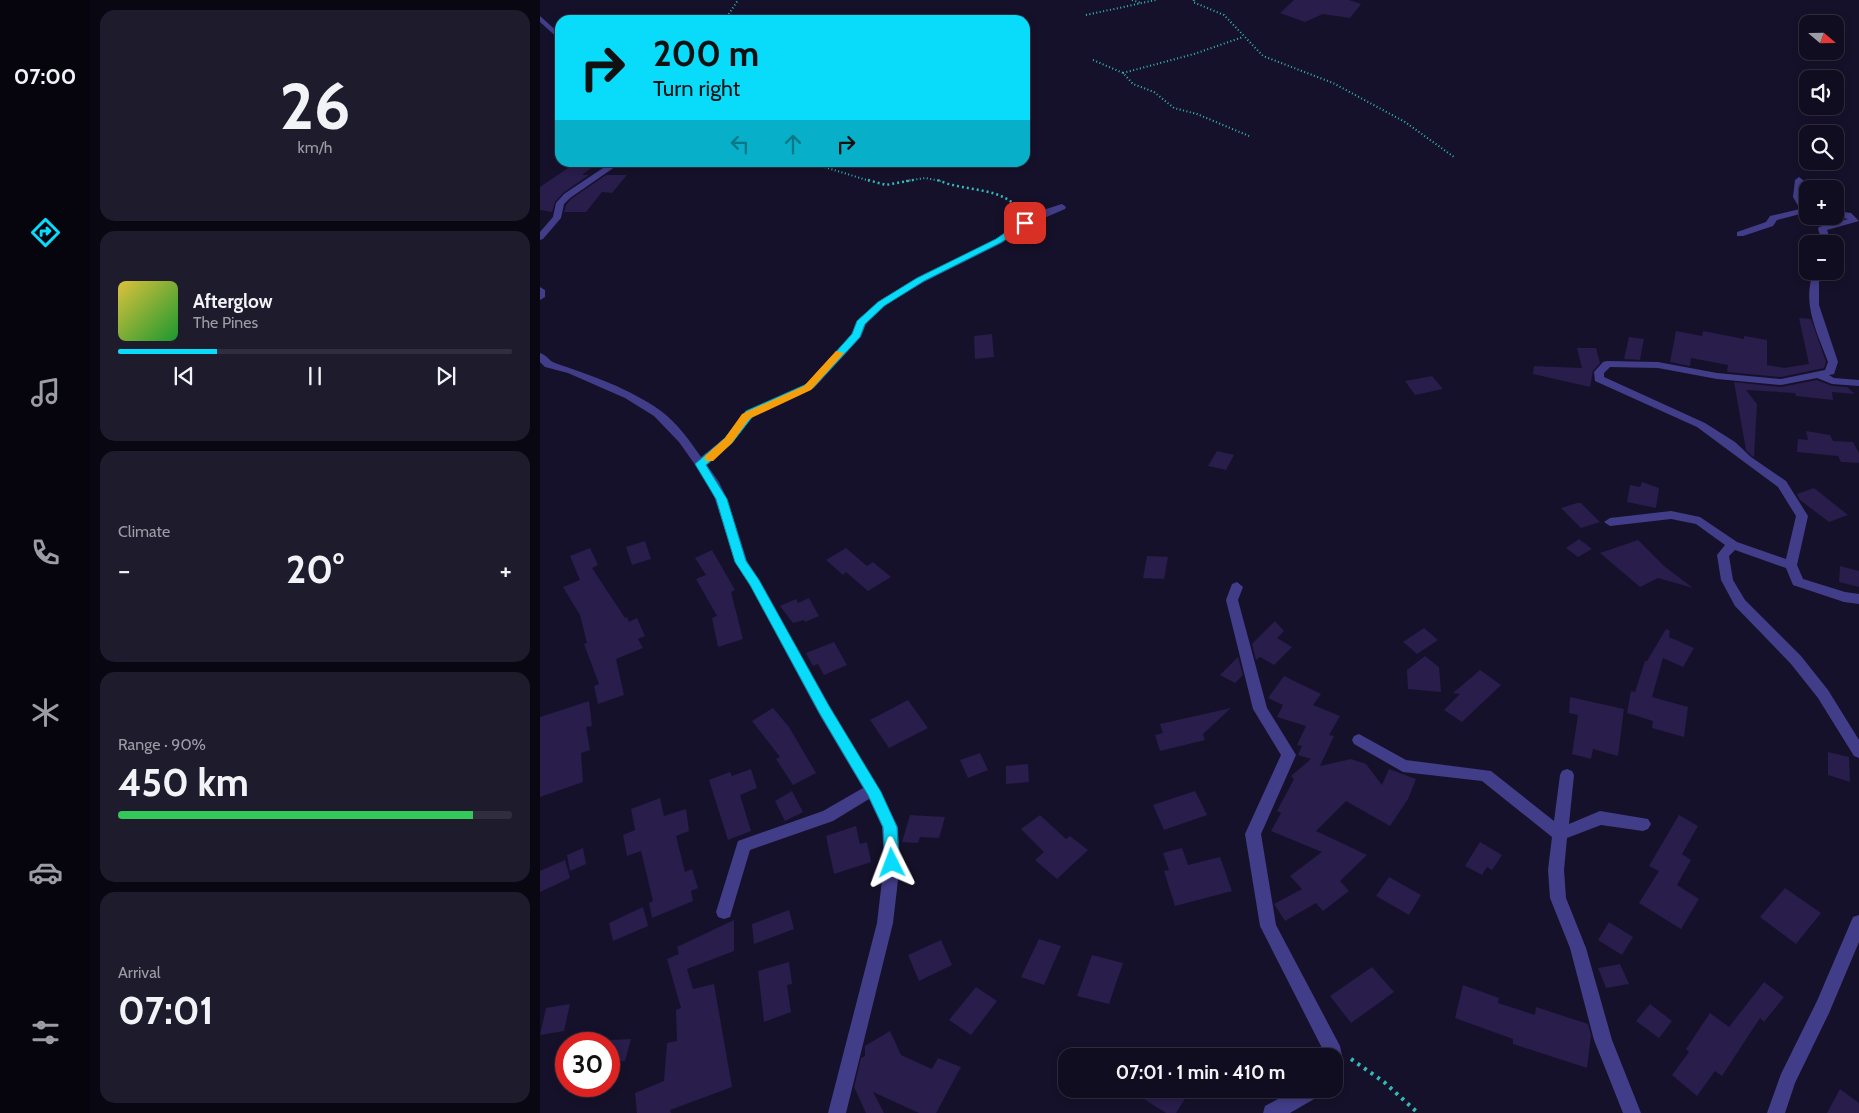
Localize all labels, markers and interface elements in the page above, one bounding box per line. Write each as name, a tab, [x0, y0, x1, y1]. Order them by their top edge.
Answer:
north arrow	[1799, 15, 1844, 60]
map controls	[1799, 15, 1844, 280]
text: 200 m	[653, 32, 759, 75]
icon: right	[570, 35, 635, 100]
text: 07:00	[14, 63, 76, 90]
text: 26	[280, 66, 350, 145]
button: sound	[1799, 70, 1844, 115]
text: Turn right	[653, 75, 740, 102]
button: search	[1799, 125, 1844, 170]
icon: left	[726, 130, 754, 158]
icon: ahead	[779, 130, 807, 158]
icon: right	[832, 130, 860, 158]
text: km/h	[297, 138, 333, 157]
button: +	[1799, 180, 1844, 225]
pin	[1004, 202, 1046, 244]
icon: arrive	[1011, 209, 1039, 237]
icon: directions	[28, 215, 63, 250]
button: −	[1799, 235, 1844, 280]
text: Afterglow	[193, 290, 273, 313]
text: The Pines	[193, 313, 258, 332]
icon: previous	[170, 362, 198, 390]
icon: pause	[301, 362, 329, 390]
icon: next	[432, 362, 460, 390]
icon: music	[28, 375, 63, 410]
text: Climate	[118, 522, 170, 541]
icon: phone	[28, 535, 63, 570]
text: 20°	[286, 546, 344, 593]
text: −	[118, 553, 130, 587]
text: +	[500, 553, 512, 587]
icon: climate	[28, 695, 63, 730]
text: Range · 90%	[118, 735, 206, 754]
text: 450 km	[118, 759, 249, 806]
position arrow	[865, 836, 917, 888]
icon: car	[28, 855, 63, 890]
text: Arrival	[118, 963, 161, 982]
text: 07:01	[118, 987, 214, 1034]
icon: filters	[28, 1015, 63, 1050]
speed limit sign: 30	[555, 1032, 620, 1097]
text: 07:01 · 1 min · 410 m	[1116, 1061, 1285, 1084]

